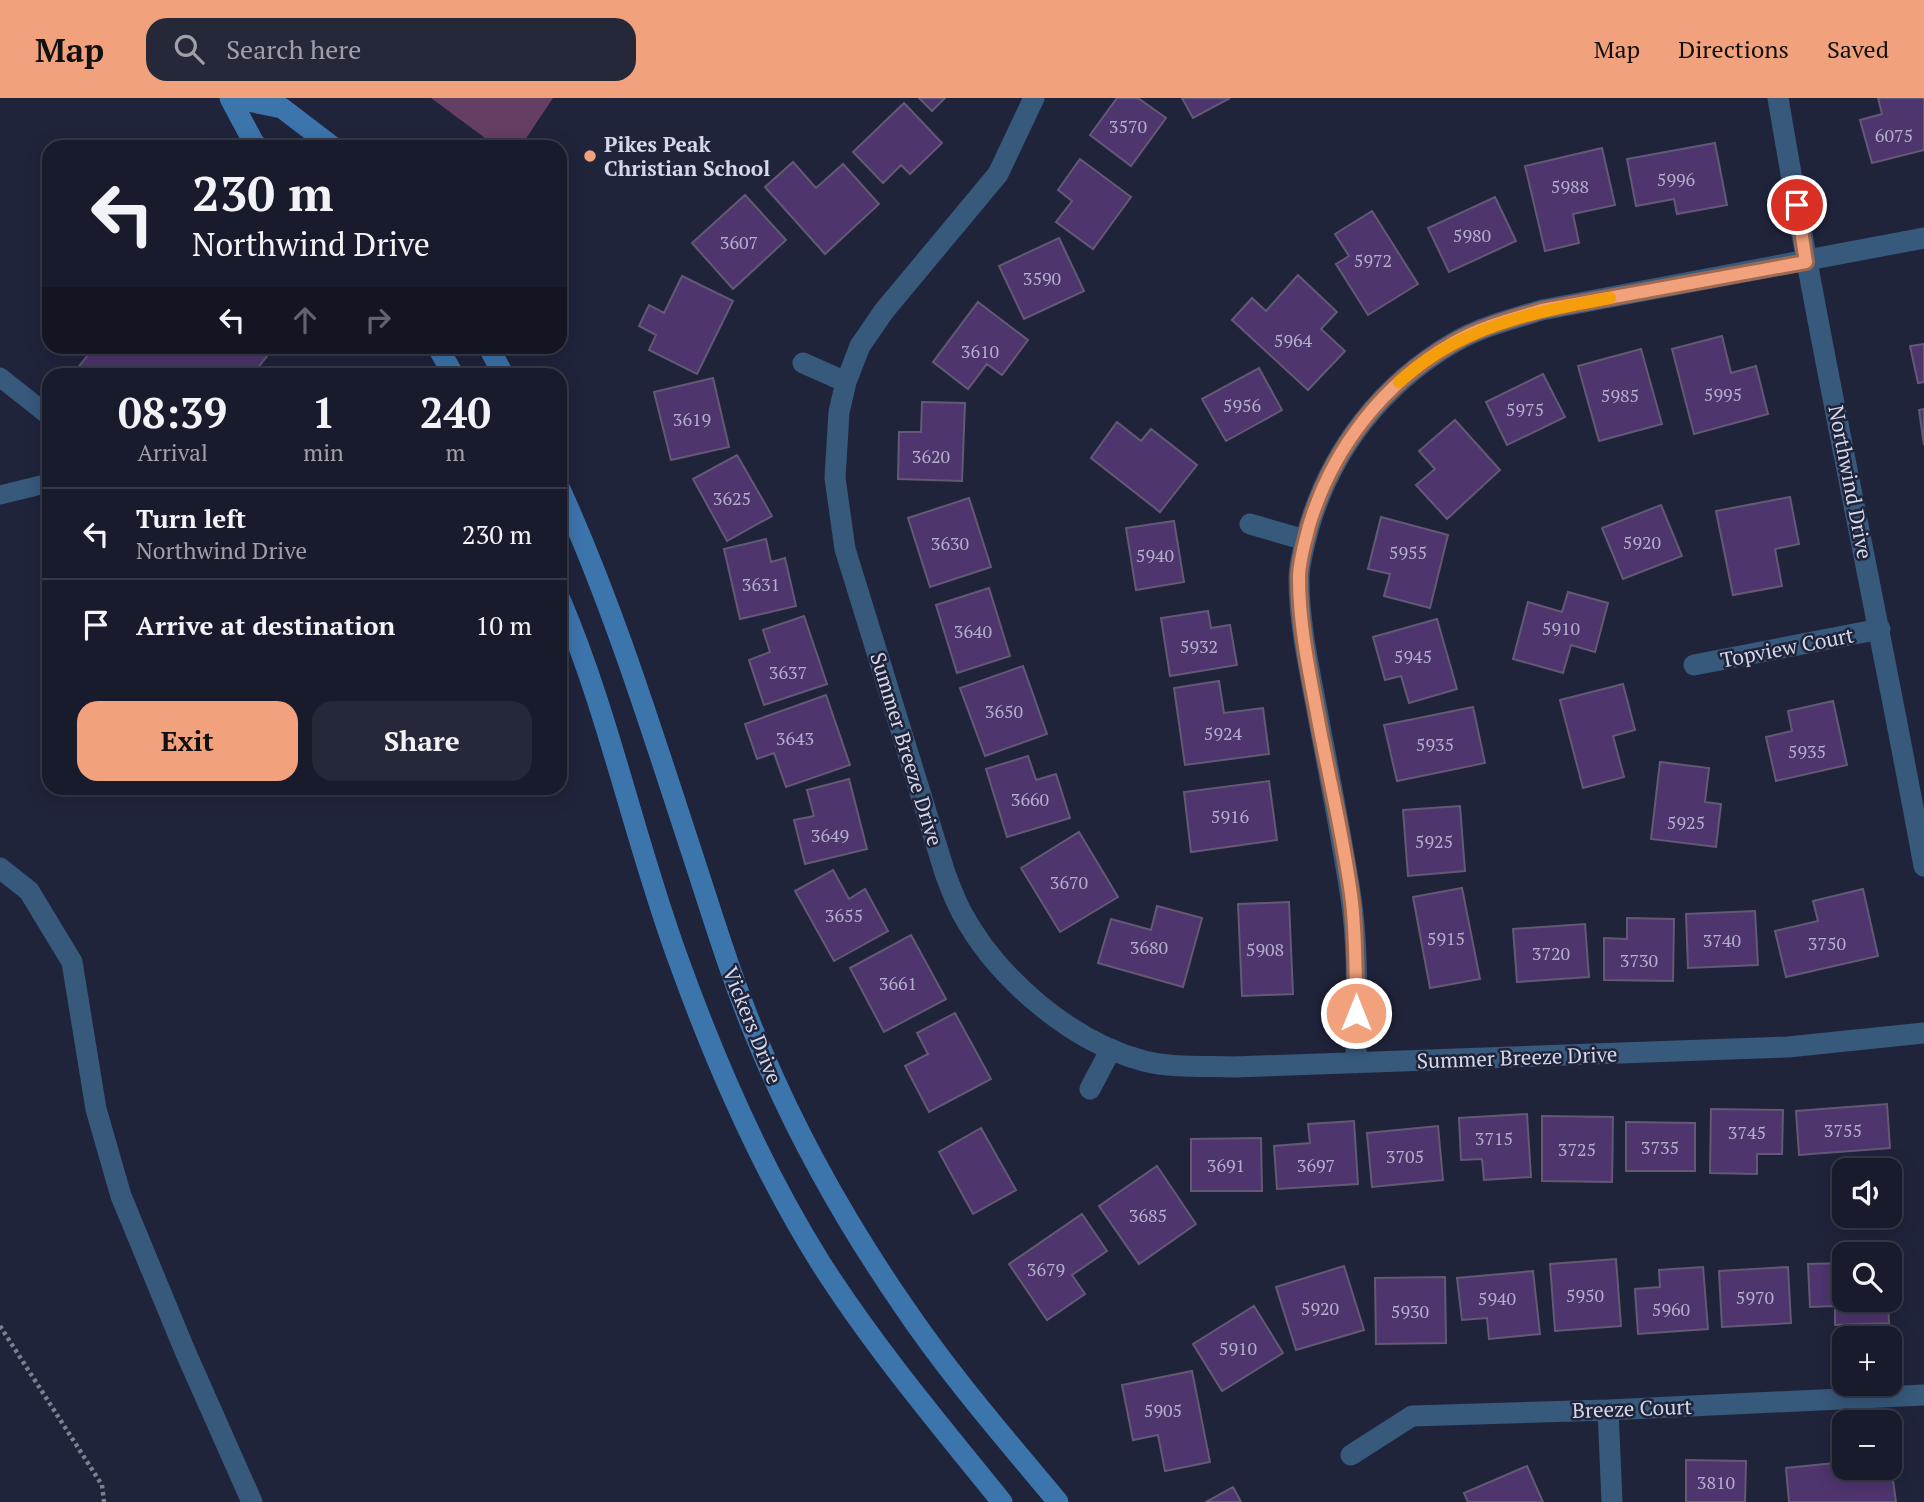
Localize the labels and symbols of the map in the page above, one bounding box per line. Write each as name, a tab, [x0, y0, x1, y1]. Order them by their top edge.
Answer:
house number: 3570	[1109, 114, 1147, 138]
house number: 6075	[1875, 123, 1913, 147]
place label: Pikes Peak Christian School	[604, 130, 770, 182]
marker: Pikes Peak Christian School	[582, 148, 598, 164]
house number: 5996	[1657, 167, 1696, 191]
house number: 5988	[1551, 174, 1589, 198]
pin	[1767, 175, 1827, 235]
house number: 5980	[1453, 223, 1491, 247]
house number: 3607	[720, 230, 758, 254]
house number: 5972	[1354, 248, 1392, 272]
house number: 3590	[1023, 266, 1061, 290]
house number: 5964	[1274, 328, 1313, 352]
house number: 3610	[961, 339, 999, 363]
house number: 5995	[1704, 382, 1742, 406]
house number: 5985	[1601, 383, 1639, 407]
house number: 5956	[1223, 393, 1262, 417]
house number: 5975	[1506, 397, 1544, 421]
street label: Northwind Drive	[1822, 403, 1880, 561]
house number: 3619	[673, 407, 711, 431]
house number: 3620	[912, 444, 950, 468]
house number: 3625	[713, 486, 751, 510]
house number: 5920	[1623, 530, 1661, 554]
house number: 3630	[931, 531, 969, 555]
house number: 5955	[1389, 540, 1427, 564]
house number: 5940	[1136, 543, 1174, 567]
house number: 3631	[742, 572, 780, 596]
house number: 5910	[1542, 616, 1580, 640]
house number: 3640	[954, 619, 992, 643]
street label: Topview Court	[1718, 620, 1856, 674]
house number: 5932	[1180, 634, 1218, 658]
house number: 5945	[1394, 644, 1432, 668]
street label: Summer Breeze Drive	[864, 649, 950, 849]
house number: 3637	[769, 660, 807, 684]
house number: 3650	[985, 699, 1023, 723]
house number: 5924	[1204, 721, 1243, 745]
house number: 3643	[776, 726, 814, 750]
house number: 5935	[1416, 732, 1454, 756]
house number: 5935	[1788, 739, 1826, 763]
house number: 3660	[1011, 787, 1049, 811]
house number: 5916	[1211, 804, 1250, 828]
house number: 5925	[1667, 810, 1705, 834]
house number: 3649	[811, 823, 849, 847]
house number: 5925	[1415, 829, 1453, 853]
house number: 3670	[1050, 870, 1088, 894]
house number: 3655	[825, 903, 863, 927]
house number: 5915	[1427, 926, 1465, 950]
house number: 3740	[1703, 928, 1741, 952]
house number: 3750	[1808, 931, 1846, 955]
house number: 3680	[1130, 935, 1168, 959]
house number: 5908	[1246, 937, 1284, 961]
house number: 3720	[1532, 941, 1570, 965]
house number: 3730	[1620, 948, 1658, 972]
street label: Vickers Drive	[717, 962, 789, 1088]
house number: 3661	[879, 971, 917, 995]
position arrow	[1319, 976, 1393, 1050]
street label: Summer Breeze Drive	[1416, 1040, 1618, 1074]
house number: 3755	[1824, 1118, 1862, 1142]
house number: 3745	[1728, 1120, 1766, 1144]
house number: 3715	[1475, 1126, 1513, 1150]
house number: 3735	[1641, 1135, 1679, 1159]
house number: 3725	[1558, 1137, 1596, 1161]
house number: 3705	[1386, 1144, 1424, 1168]
house number: 3691	[1207, 1153, 1245, 1177]
house number: 3697	[1297, 1153, 1335, 1177]
house number: 3685	[1129, 1203, 1167, 1227]
house number: 3679	[1027, 1257, 1065, 1281]
house number: 5950	[1566, 1283, 1604, 1307]
house number: 5970	[1736, 1285, 1774, 1309]
house number: 5940	[1478, 1286, 1516, 1310]
house number: 5920	[1301, 1296, 1339, 1320]
house number: 5960	[1652, 1297, 1690, 1321]
house number: 5930	[1391, 1299, 1429, 1323]
house number: 5910	[1219, 1336, 1257, 1360]
street label: Breeze Court	[1572, 1392, 1693, 1424]
house number: 5905	[1144, 1398, 1182, 1422]
house number: 3810	[1697, 1470, 1735, 1494]

